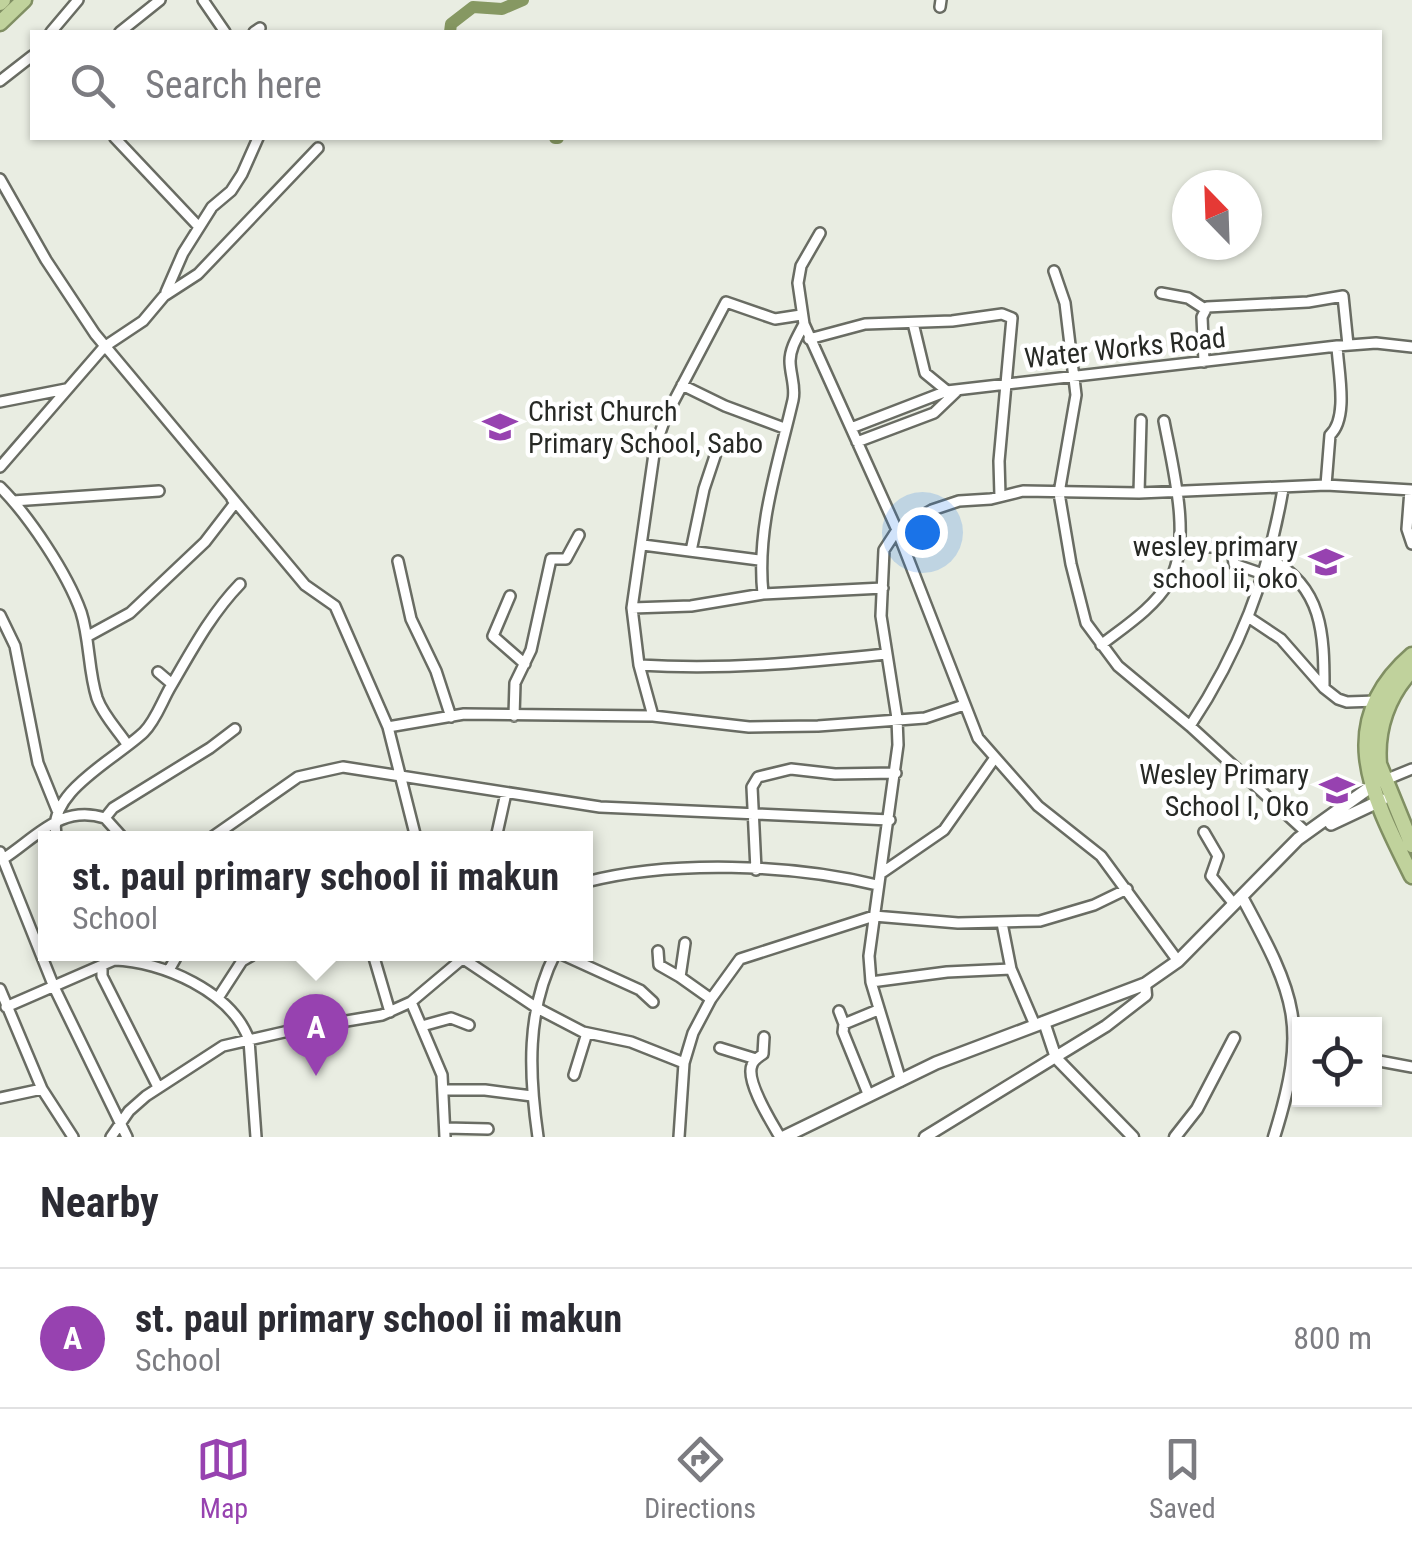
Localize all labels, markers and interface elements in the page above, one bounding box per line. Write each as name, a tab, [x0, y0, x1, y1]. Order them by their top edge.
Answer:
search box	[30, 30, 1382, 140]
icon: search	[65, 58, 120, 113]
text: Search here	[145, 63, 322, 107]
north arrow	[1172, 170, 1262, 260]
street label: Water Works Road	[1023, 321, 1227, 375]
place label: Christ Church Primary School, Sabo	[528, 395, 763, 460]
school or university icon: Christ Church Primary School, Sabo	[481, 408, 519, 446]
your location	[897, 507, 948, 558]
place label: wesley primary school ii, oko	[1133, 530, 1298, 595]
school or university icon: wesley primary school ii, oko	[1307, 543, 1345, 581]
place label: Wesley Primary School I, Oko	[1139, 758, 1309, 823]
school or university icon: Wesley Primary School I, Oko	[1318, 771, 1356, 809]
popup	[38, 831, 593, 961]
text: st. paul primary school ii makun	[72, 855, 559, 899]
text: School	[72, 899, 158, 937]
pin: A	[284, 994, 348, 1076]
map controls	[1292, 1017, 1382, 1107]
button: locate	[1292, 1017, 1382, 1107]
text: Nearby	[40, 1178, 159, 1227]
text: st. paul primary school ii makun	[135, 1297, 622, 1341]
text: A	[63, 1319, 82, 1357]
text: 800 m	[1293, 1319, 1372, 1357]
text: School	[135, 1341, 221, 1379]
tab: Map	[196, 1432, 251, 1525]
tab: Directions	[644, 1432, 756, 1525]
tab: Saved	[1149, 1432, 1216, 1525]

